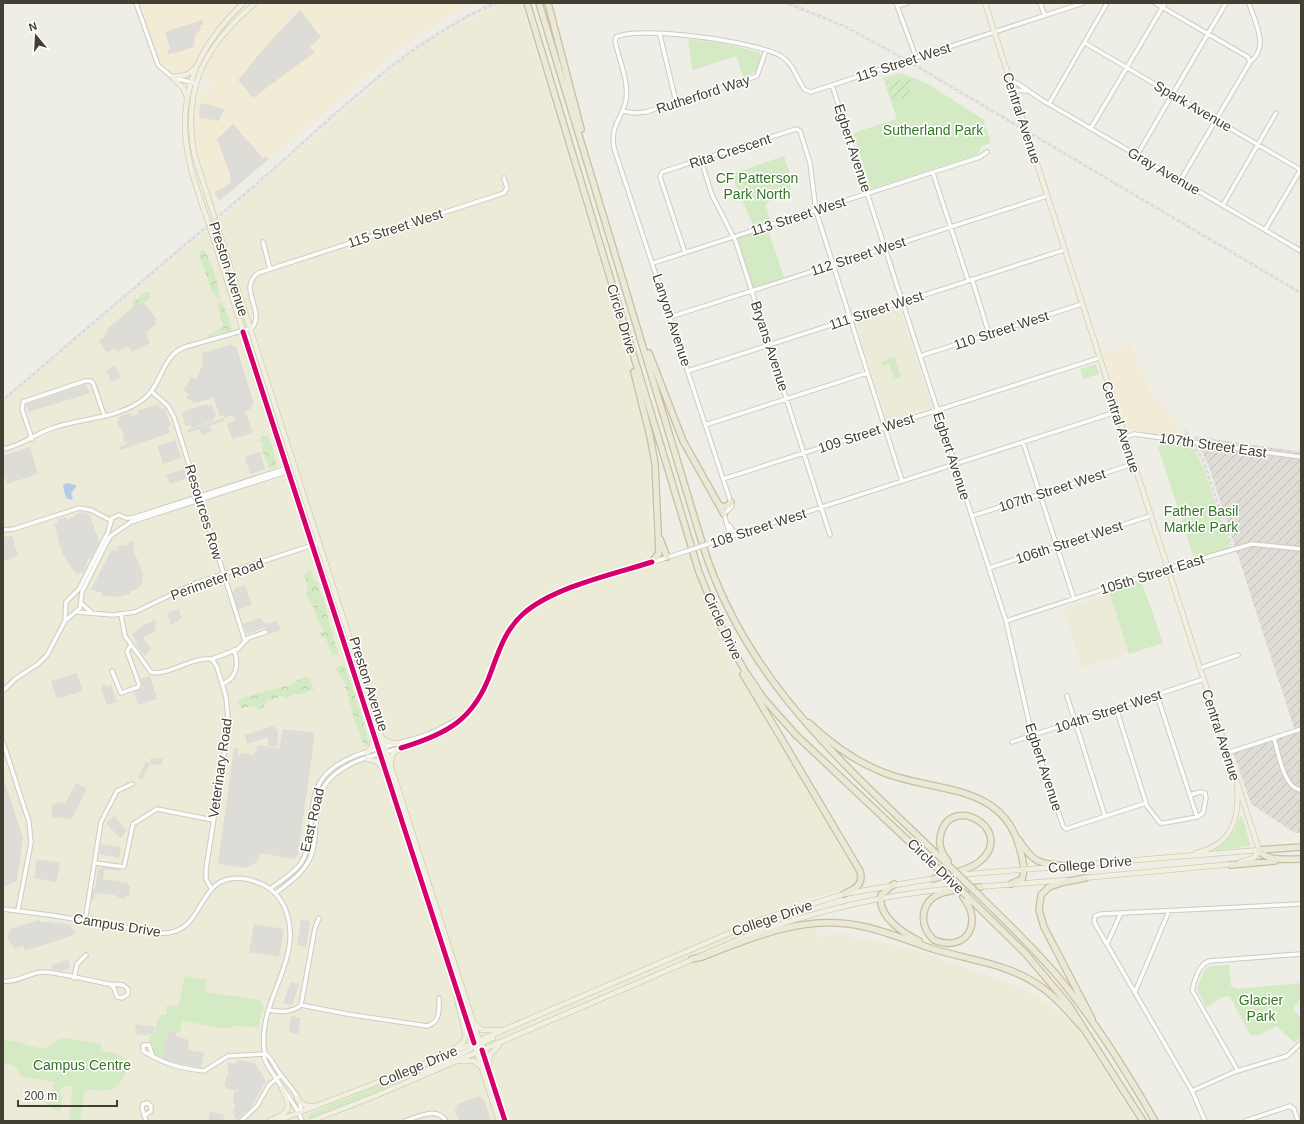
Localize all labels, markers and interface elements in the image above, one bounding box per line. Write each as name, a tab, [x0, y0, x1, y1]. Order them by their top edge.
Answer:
north arrow	[16, 16, 56, 56]
text: N	[27, 20, 39, 33]
street label: 115 Street West	[853, 39, 953, 85]
street label: Central Avenue	[1000, 70, 1044, 166]
street label: Rutherford Way	[654, 71, 752, 117]
street label: Spark Avenue	[1151, 77, 1235, 135]
street label: Egbert Avenue	[831, 102, 875, 194]
park label: Sutherland Park	[883, 122, 984, 138]
street label: Rita Crescent	[687, 130, 773, 172]
street label: Gray Avenue	[1125, 144, 1203, 198]
park label: CF Patterson Park North	[716, 170, 798, 202]
street label: 113 Street West	[748, 193, 848, 239]
street label: 115 Street West	[345, 205, 445, 251]
street label: Preston Avenue	[206, 220, 252, 319]
street label: 112 Street West	[808, 233, 908, 279]
street label: Lanyon Avenue	[650, 272, 695, 368]
street label: Circle Drive	[604, 282, 640, 356]
street label: 111 Street West	[827, 287, 925, 333]
street label: Bryans Avenue	[748, 299, 792, 393]
street label: 110 Street West	[951, 307, 1051, 353]
street label: Central Avenue	[1099, 379, 1143, 475]
street label: 109 Street West	[816, 410, 916, 456]
street label: Egbert Avenue	[930, 410, 974, 502]
street label: 107th Street East	[1158, 430, 1268, 460]
street label: Resources Row	[182, 462, 226, 562]
street label: 107th Street West	[996, 465, 1108, 515]
park label: Father Basil Markle Park	[1164, 503, 1239, 535]
street label: 108 Street West	[708, 505, 808, 551]
street label: 106th Street West	[1013, 517, 1125, 567]
street label: 105th Street East	[1098, 551, 1206, 597]
street label: Perimeter Road	[168, 555, 266, 603]
street label: Circle Drive	[700, 590, 746, 662]
street label: Preston Avenue	[346, 635, 392, 734]
street label: 104th Street West	[1052, 686, 1164, 736]
street label: Central Avenue	[1199, 687, 1243, 783]
street label: Veterinary Road	[205, 717, 235, 819]
street label: Egbert Avenue	[1022, 721, 1066, 813]
street label: East Road	[297, 786, 327, 854]
street label: Circle Drive	[904, 835, 968, 897]
street label: College Drive	[1047, 852, 1133, 876]
street label: College Drive	[730, 897, 815, 939]
street label: Campus Drive	[72, 910, 162, 940]
park label: Glacier Park	[1239, 992, 1284, 1024]
street label: College Drive	[376, 1042, 460, 1090]
park label: Campus Centre	[33, 1057, 131, 1073]
scale bar	[18, 1082, 117, 1108]
text: 200 m	[24, 1089, 57, 1103]

